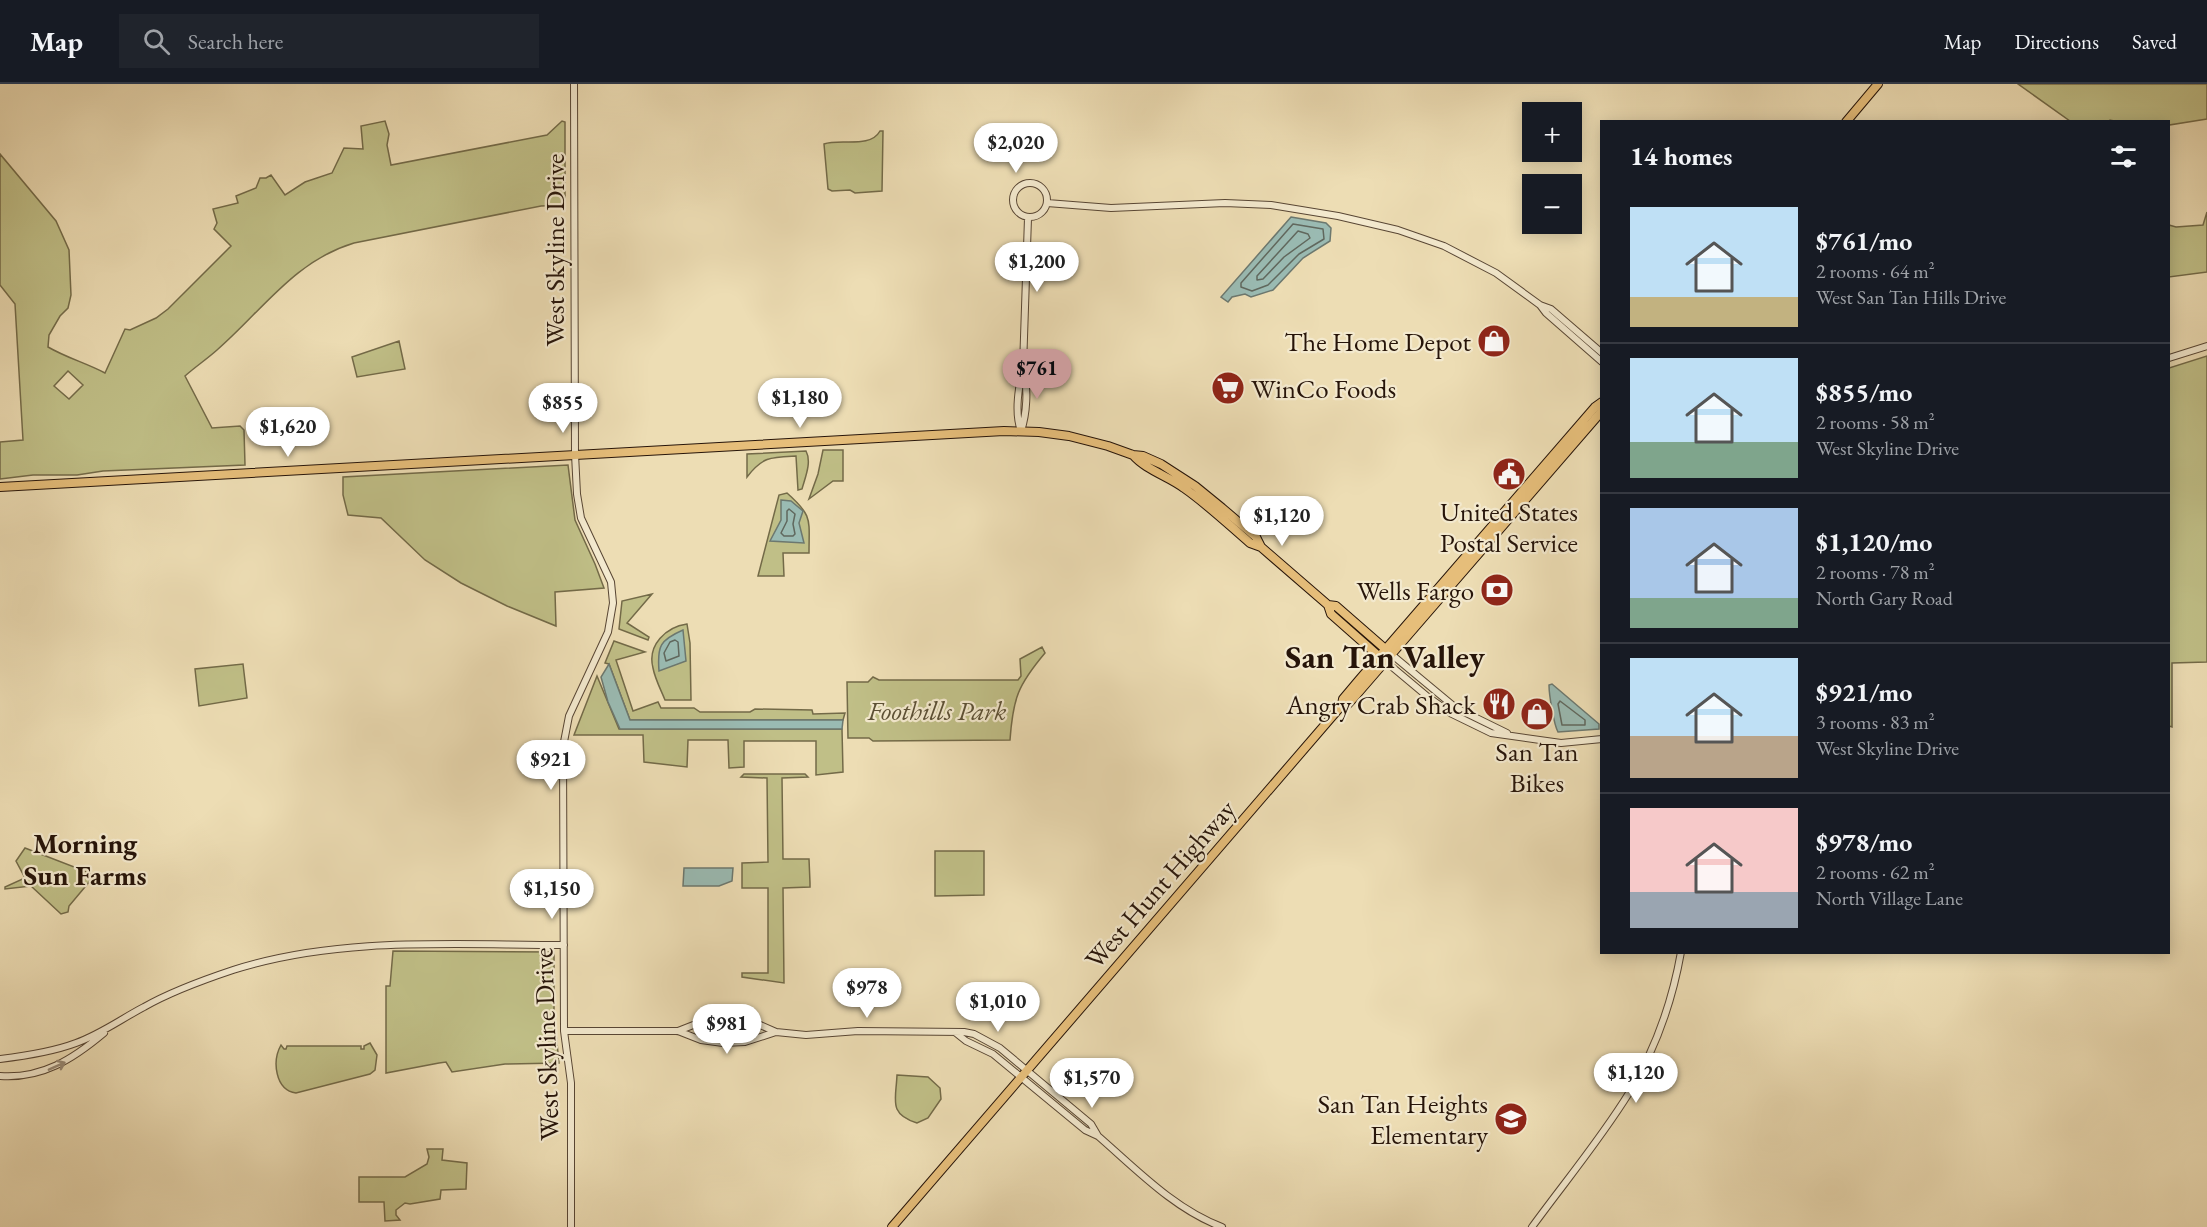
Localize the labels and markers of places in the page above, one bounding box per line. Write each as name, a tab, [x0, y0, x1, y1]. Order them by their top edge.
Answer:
pin: $2,020	[967, 123, 1065, 174]
pin: $1,200	[988, 242, 1086, 293]
shop icon: The Home Depot	[1476, 323, 1512, 359]
place label: The Home Depot	[1284, 324, 1472, 359]
pin: $761	[1001, 349, 1073, 400]
supermarket icon: WinCo Foods	[1210, 370, 1246, 406]
place label: WinCo Foods	[1251, 371, 1396, 406]
pin: $1,180	[751, 378, 849, 429]
pin: $855	[527, 383, 599, 434]
pin: $1,620	[239, 407, 337, 458]
public building icon: United States Postal Service	[1491, 456, 1527, 492]
place label: United States Postal Service	[1440, 494, 1578, 560]
pin: $1,120	[1233, 496, 1331, 547]
bank icon: Wells Fargo	[1479, 572, 1515, 608]
place label: Wells Fargo	[1356, 573, 1474, 608]
restaurant icon: Angry Crab Shack	[1481, 686, 1517, 722]
place label: Angry Crab Shack	[1285, 687, 1476, 722]
shop icon: San Tan Bikes	[1519, 696, 1555, 732]
place label: San Tan Bikes	[1495, 734, 1579, 800]
pin: $921	[515, 740, 587, 791]
pin: $1,150	[503, 869, 601, 920]
pin: $978	[831, 968, 903, 1019]
pin: $1,010	[949, 982, 1047, 1033]
pin: $981	[691, 1004, 763, 1055]
pin: $1,120	[1587, 1053, 1685, 1104]
pin: $1,570	[1043, 1058, 1141, 1109]
place label: San Tan Heights Elementary	[1317, 1086, 1488, 1152]
school or university icon: San Tan Heights Elementary	[1493, 1101, 1529, 1137]

